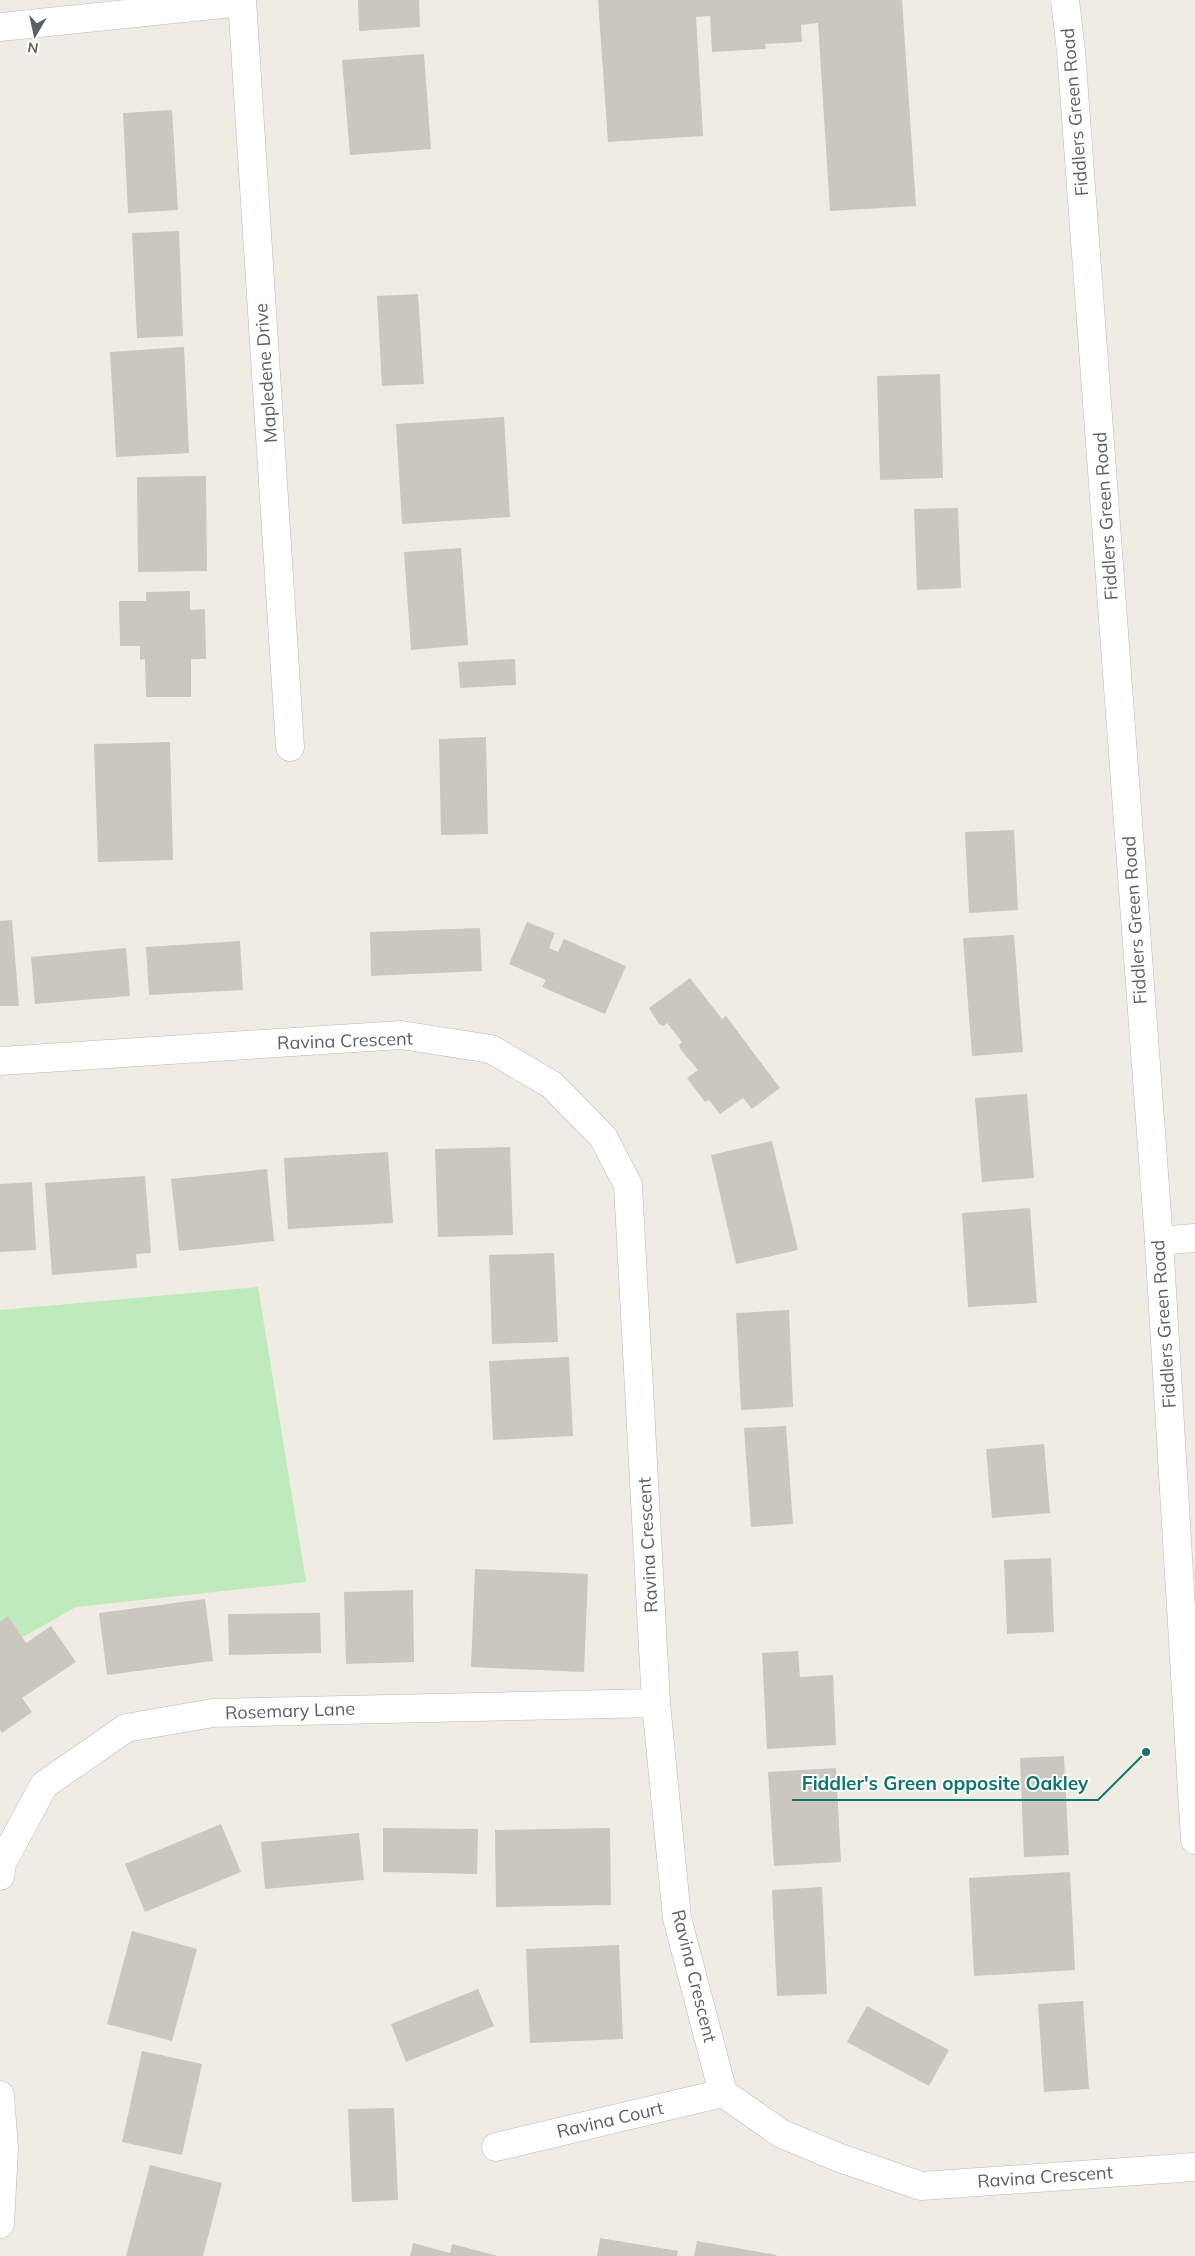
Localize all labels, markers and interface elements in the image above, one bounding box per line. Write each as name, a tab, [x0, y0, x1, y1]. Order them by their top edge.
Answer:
north arrow	[10, 10, 60, 60]
street label: Fiddlers Green Road	[1056, 27, 1093, 197]
text: N	[26, 38, 40, 58]
street label: Mapledene Drive	[249, 302, 282, 444]
street label: Fiddlers Green Road	[1088, 431, 1123, 601]
street label: Fiddlers Green Road	[1117, 835, 1152, 1005]
street label: Ravina Crescent	[277, 1027, 413, 1054]
street label: Fiddlers Green Road	[1146, 1239, 1181, 1409]
street label: Ravina Crescent	[632, 1477, 663, 1613]
street label: Rosemary Lane	[225, 1697, 355, 1724]
callout: Fiddler's Green opposite Oakley	[792, 1766, 1098, 1800]
text: Fiddler's Green opposite Oakley	[802, 1771, 1089, 1795]
street label: Ravina Crescent	[667, 1907, 722, 2045]
street label: Ravina Court	[554, 2096, 665, 2143]
street label: Ravina Crescent	[976, 2160, 1114, 2193]

